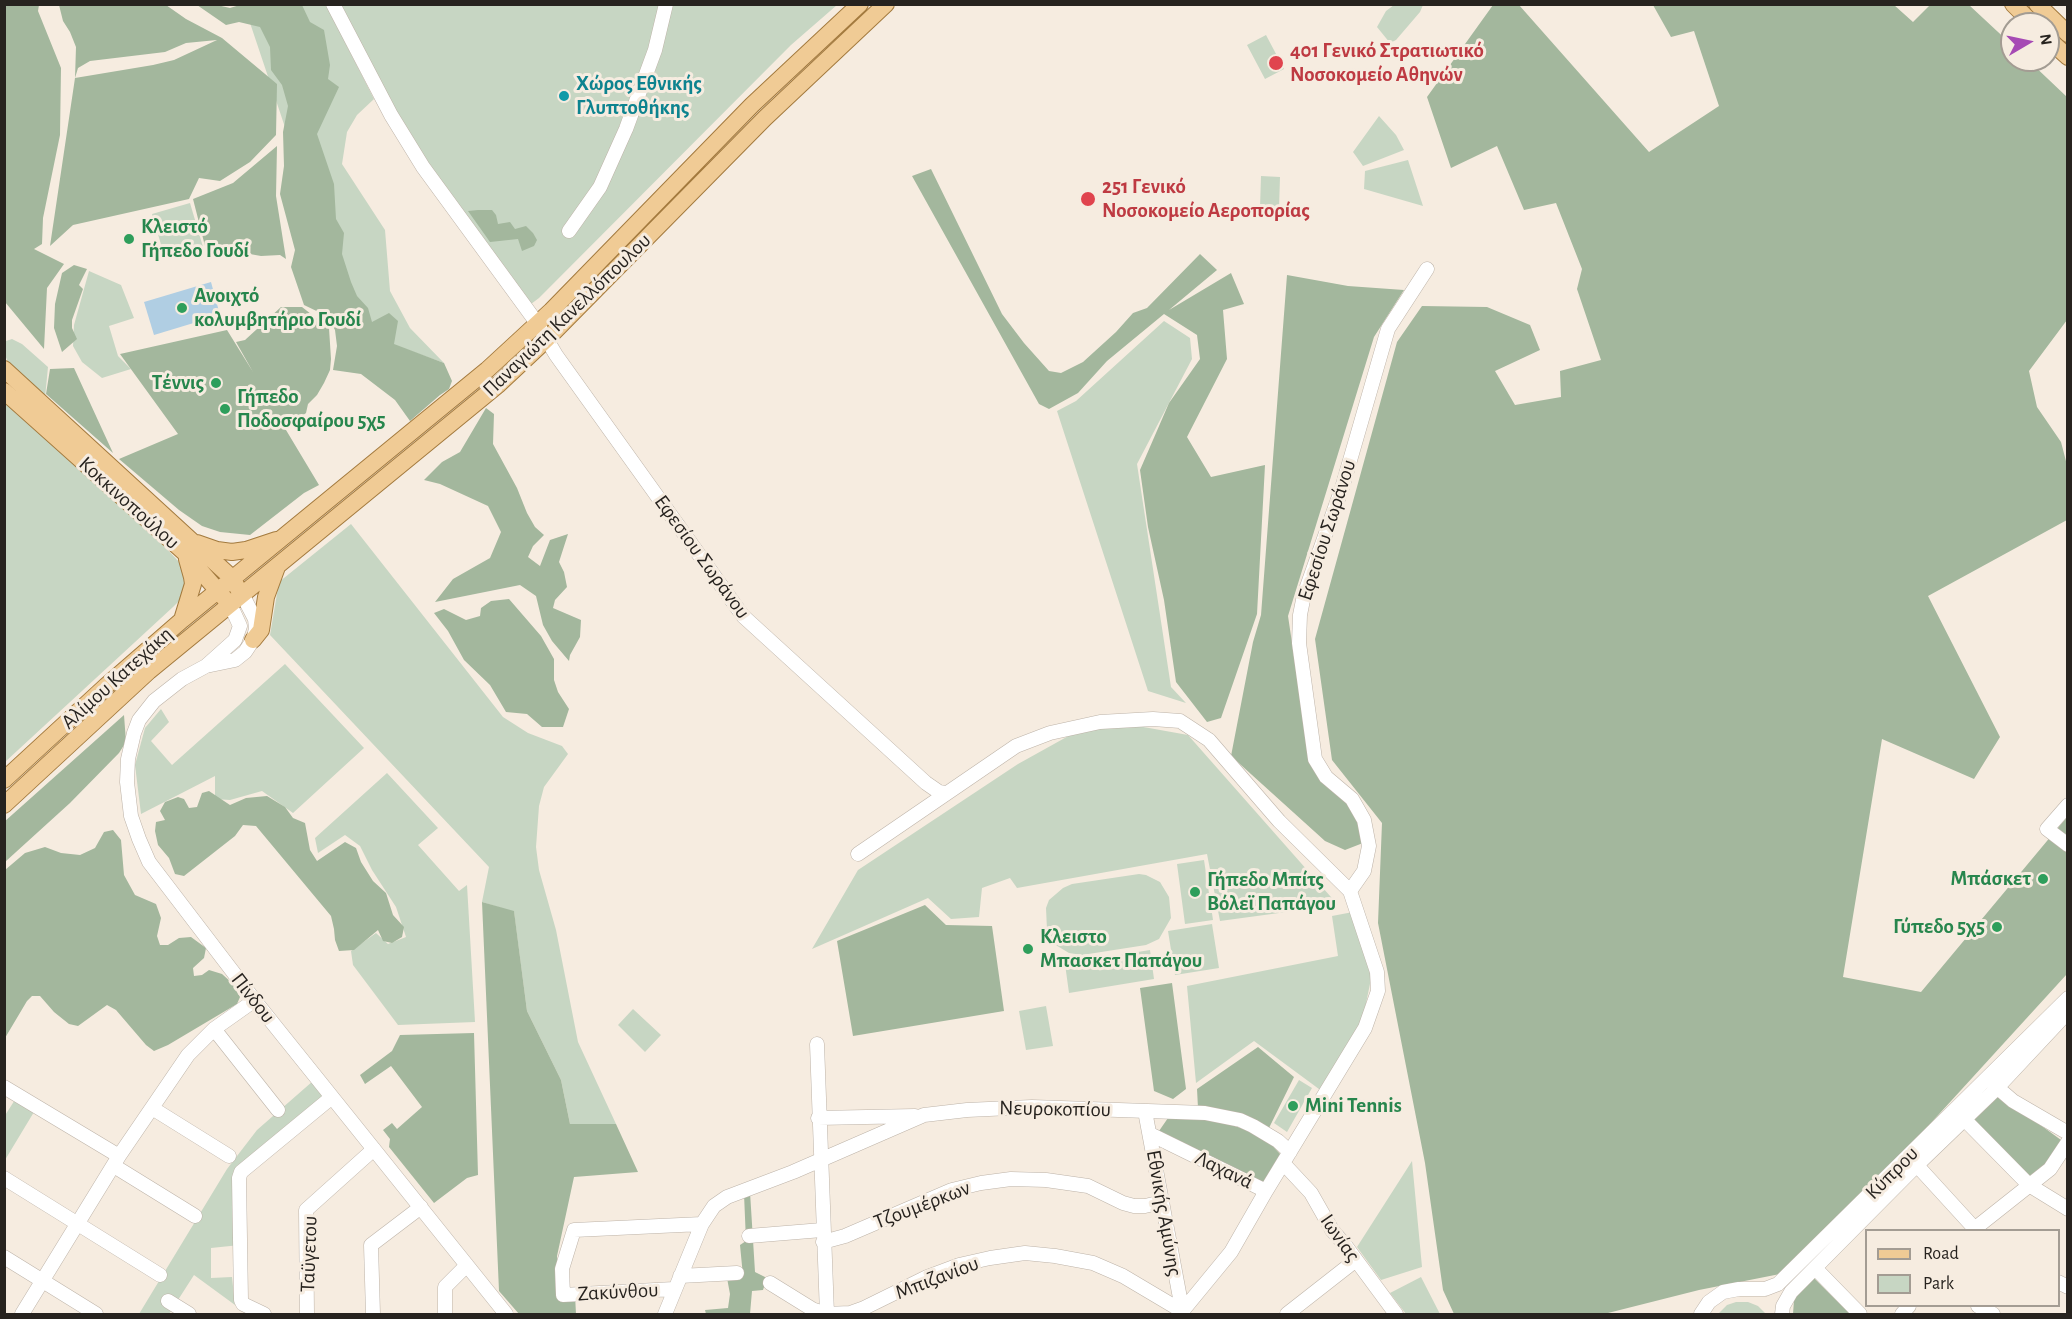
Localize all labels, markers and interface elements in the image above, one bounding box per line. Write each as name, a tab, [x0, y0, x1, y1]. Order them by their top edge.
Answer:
north arrow	[2000, 12, 2060, 72]
text: N	[2037, 33, 2055, 46]
place label: 401 Γενικό Στρατιωτικό Νοσοκομείο Αθηνών	[1290, 38, 1484, 88]
marker: 401 Γενικό Στρατιωτικό Νοσοκομείο Αθηνών	[1267, 54, 1285, 72]
place label: Χώρος Εθνικής Γλυπτοθήκης	[576, 71, 702, 121]
marker: Χώρος Εθνικής Γλυπτοθήκης	[557, 89, 571, 103]
place label: 251 Γενικό Νοσοκομείο Αεροπορίας	[1102, 174, 1310, 224]
marker: 251 Γενικό Νοσοκομείο Αεροπορίας	[1079, 190, 1097, 208]
place label: Κλειστό Γήπεδο Γουδί	[141, 214, 249, 264]
street label: Παναγιώτη Κανελλόπουλου	[478, 228, 656, 402]
marker: Κλειστό Γήπεδο Γουδί	[122, 232, 136, 246]
place label: Ανοιχτό κολυμβητήριο Γουδί	[194, 283, 361, 333]
marker: Ανοιχτό κολυμβητήριο Γουδί	[175, 301, 189, 315]
place label: Τέννις	[152, 370, 204, 396]
marker: Τέννις	[209, 376, 223, 390]
place label: Γήπεδο Ποδοσφαίρου 5χ5	[237, 384, 386, 434]
marker: Γήπεδο Ποδοσφαίρου 5χ5	[218, 402, 232, 416]
street label: Κοκκινοπούλου	[74, 451, 184, 555]
street label: Εφεσίου Σωράνου	[1292, 456, 1362, 604]
street label: Εφεσίου Σωράνου	[649, 490, 755, 624]
street label: Αλίμου Κατεχάκη	[56, 621, 178, 735]
place label: Μπάσκετ	[1950, 866, 2031, 892]
place label: Γήπεδο Μπίτς Βόλεϊ Παπάγου	[1207, 867, 1336, 917]
marker: Μπάσκετ	[2036, 872, 2050, 886]
marker: Γήπεδο Μπίτς Βόλεϊ Παπάγου	[1188, 885, 1202, 899]
place label: Γύπεδο 5χ5	[1893, 914, 1985, 940]
marker: Γύπεδο 5χ5	[1990, 920, 2004, 934]
place label: Κλειστο Μπασκετ Παπάγου	[1040, 924, 1202, 974]
marker: Κλειστο Μπασκετ Παπάγου	[1021, 942, 1035, 956]
street label: Πίνδου	[225, 968, 281, 1028]
place label: Mini Tennis	[1305, 1093, 1402, 1119]
street label: Νευροκοπίου	[999, 1095, 1111, 1123]
marker: Mini Tennis	[1286, 1099, 1300, 1113]
street label: Κύπρου	[1860, 1141, 1924, 1205]
street label: Λαχανά	[1191, 1145, 1257, 1195]
street label: Εθνικής Αμύνης	[1141, 1148, 1187, 1278]
street label: Τζουμέρκων	[870, 1175, 974, 1235]
street label: Ιωνίας	[1315, 1209, 1365, 1267]
street label: Ταϋγετου	[295, 1215, 323, 1293]
legend	[1865, 1229, 2060, 1307]
text: Road	[1923, 1245, 1959, 1263]
street label: Μπιζανίου	[892, 1251, 982, 1305]
text: Park	[1923, 1275, 1954, 1293]
street label: Ζακύνθου	[577, 1277, 659, 1307]

